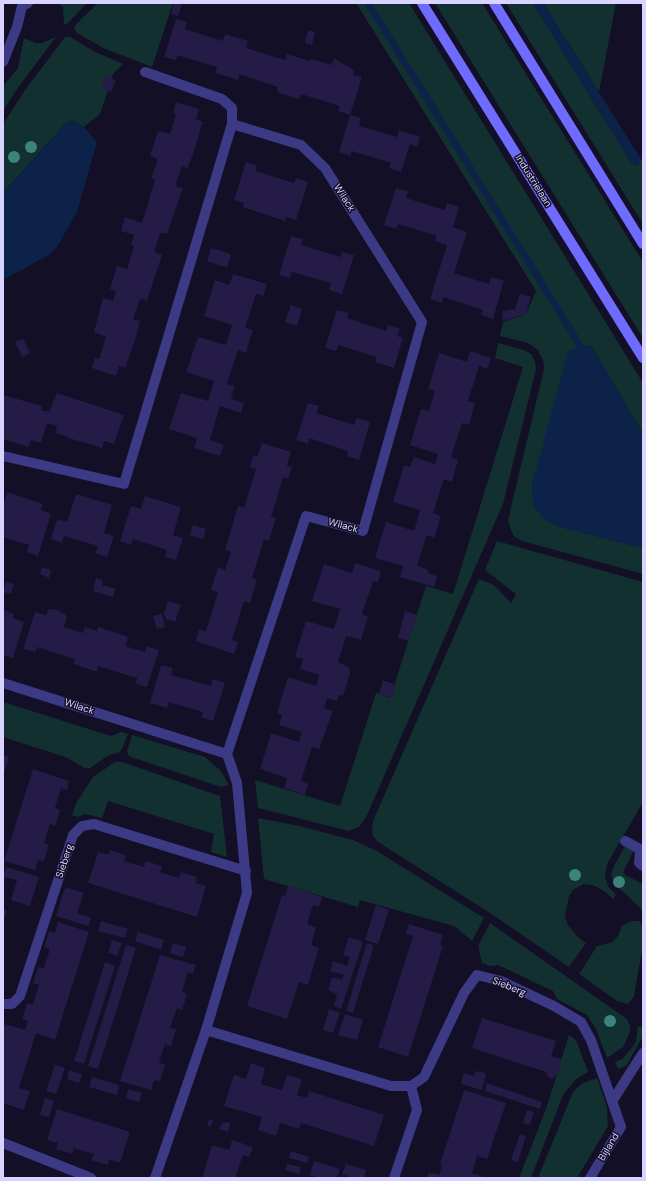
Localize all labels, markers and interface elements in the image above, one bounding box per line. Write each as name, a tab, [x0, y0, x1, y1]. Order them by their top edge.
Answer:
street label: Industrielaan	[512, 153, 554, 209]
street label: Wilack	[331, 182, 357, 214]
street label: Wilack	[327, 516, 359, 536]
street label: Wilack	[63, 697, 95, 717]
street label: Sieberg	[54, 843, 76, 879]
street label: Sieberg	[491, 975, 527, 999]
street label: Bijland	[596, 1131, 622, 1163]

